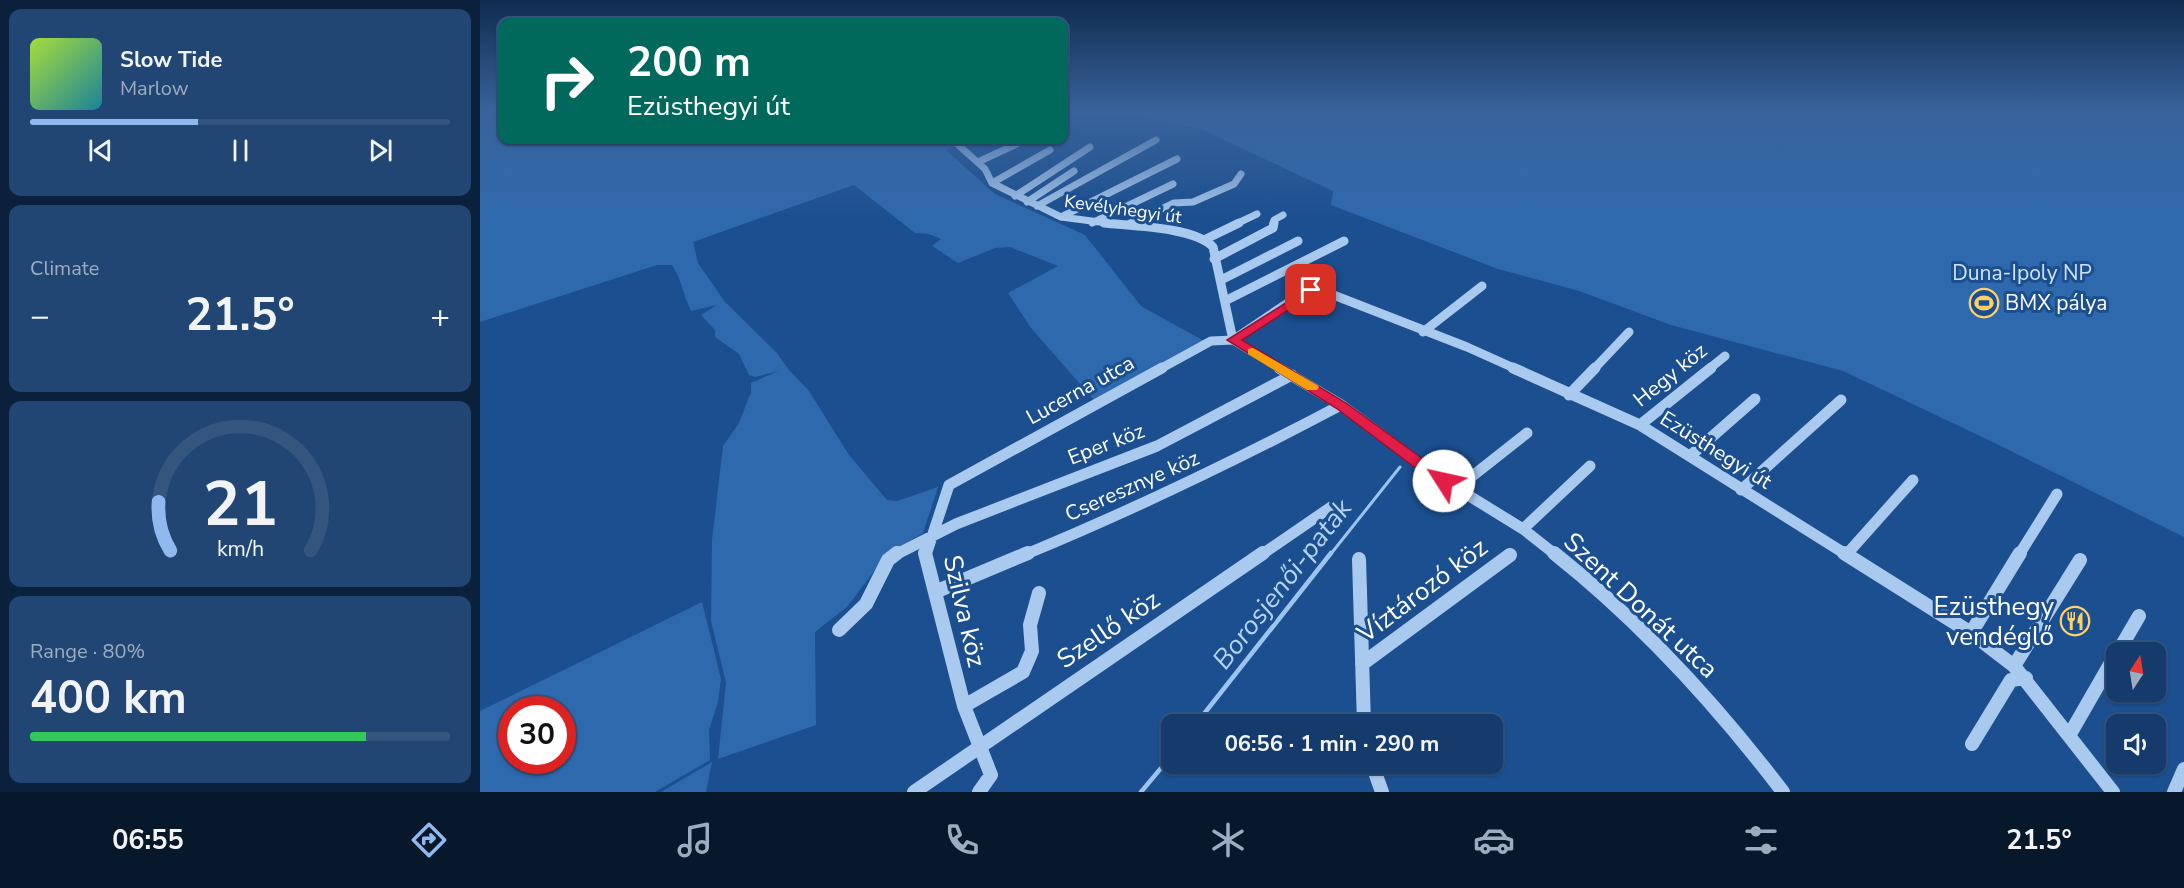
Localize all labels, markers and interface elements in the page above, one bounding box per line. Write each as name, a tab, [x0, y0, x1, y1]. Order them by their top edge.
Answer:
text: 200 m	[627, 34, 751, 91]
icon: right	[528, 42, 606, 120]
text: Slow Tide	[120, 45, 222, 75]
text: Marlow	[120, 75, 188, 102]
text: Ezüsthegyi út	[627, 88, 790, 125]
icon: previous	[84, 134, 117, 167]
icon: pause	[224, 134, 257, 167]
icon: next	[364, 134, 397, 167]
street label: Kevélyhegyi út	[1063, 189, 1184, 229]
text: Climate	[30, 255, 99, 282]
park label: Duna-Ipoly NP	[1952, 259, 2092, 287]
pin	[1285, 264, 1336, 315]
icon: arrive	[1294, 273, 1327, 306]
text: 21.5°	[185, 285, 295, 346]
sports icon: BMX pálya	[1968, 287, 2000, 319]
place label: BMX pálya	[2005, 289, 2107, 317]
text: −	[30, 294, 50, 339]
text: +	[430, 294, 450, 339]
street label: Hegy köz	[1627, 337, 1713, 413]
street label: Lucerna utca	[1021, 349, 1139, 431]
street label: Ezüsthegyi út	[1655, 405, 1778, 496]
street label: Eper köz	[1064, 416, 1149, 471]
street label: Cseresznye köz	[1061, 444, 1204, 528]
position arrow	[1412, 449, 1476, 513]
text: 21	[203, 462, 277, 547]
water label: Borosjenői-patak	[1204, 490, 1362, 677]
street label: Szent Donát utca	[1556, 525, 1726, 686]
street label: Víztározó köz	[1349, 530, 1494, 651]
text: km/h	[216, 534, 264, 564]
street label: Szilva köz	[935, 552, 994, 671]
street label: Szellő köz	[1050, 582, 1167, 677]
place label: Ezüsthegy vendéglő	[1934, 589, 2055, 654]
restaurant icon: Ezüsthegy vendéglő	[2059, 605, 2091, 637]
text: Range · 80%	[30, 638, 145, 665]
north arrow	[2106, 642, 2166, 702]
map controls	[2106, 642, 2166, 774]
text: 400 km	[30, 668, 187, 729]
speed limit sign: 30	[498, 696, 576, 774]
button: sound	[2106, 714, 2166, 774]
text: 06:56 · 1 min · 290 m	[1225, 729, 1439, 759]
icon: directions	[408, 819, 450, 861]
icon: music	[674, 819, 716, 861]
icon: phone	[941, 819, 983, 861]
icon: climate	[1207, 819, 1249, 861]
icon: car	[1473, 819, 1515, 861]
icon: filters	[1740, 819, 1782, 861]
text: 06:55	[112, 822, 184, 859]
text: 21.5°	[2006, 822, 2072, 859]

